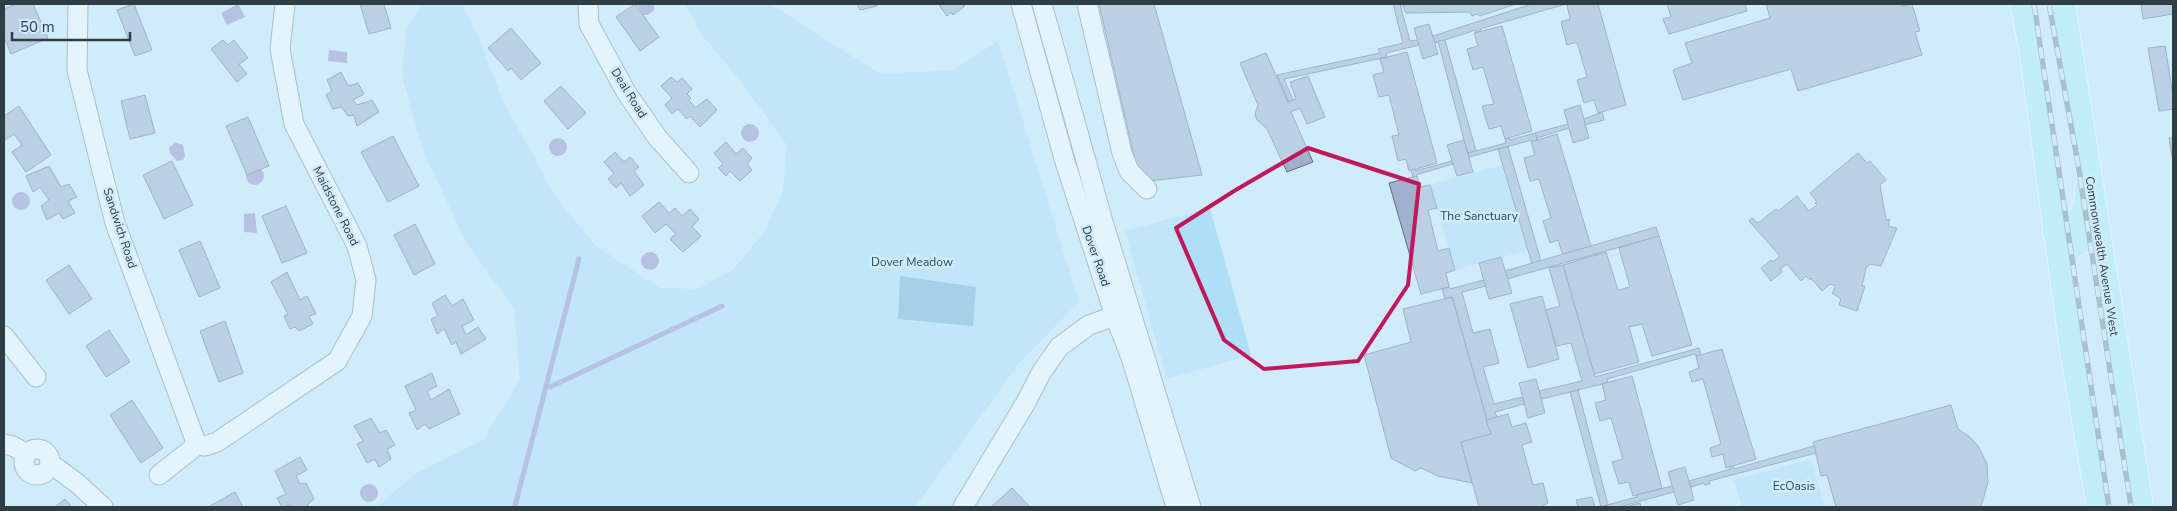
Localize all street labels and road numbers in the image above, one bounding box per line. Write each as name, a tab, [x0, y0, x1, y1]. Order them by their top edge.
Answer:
street label: Deal Road	[607, 65, 651, 121]
street label: Maidstone Road	[309, 164, 363, 248]
street label: Commonwealth Avenue West	[2081, 175, 2123, 338]
street label: Sandwich Road	[99, 186, 141, 270]
street label: Dover Road	[1078, 223, 1114, 289]

